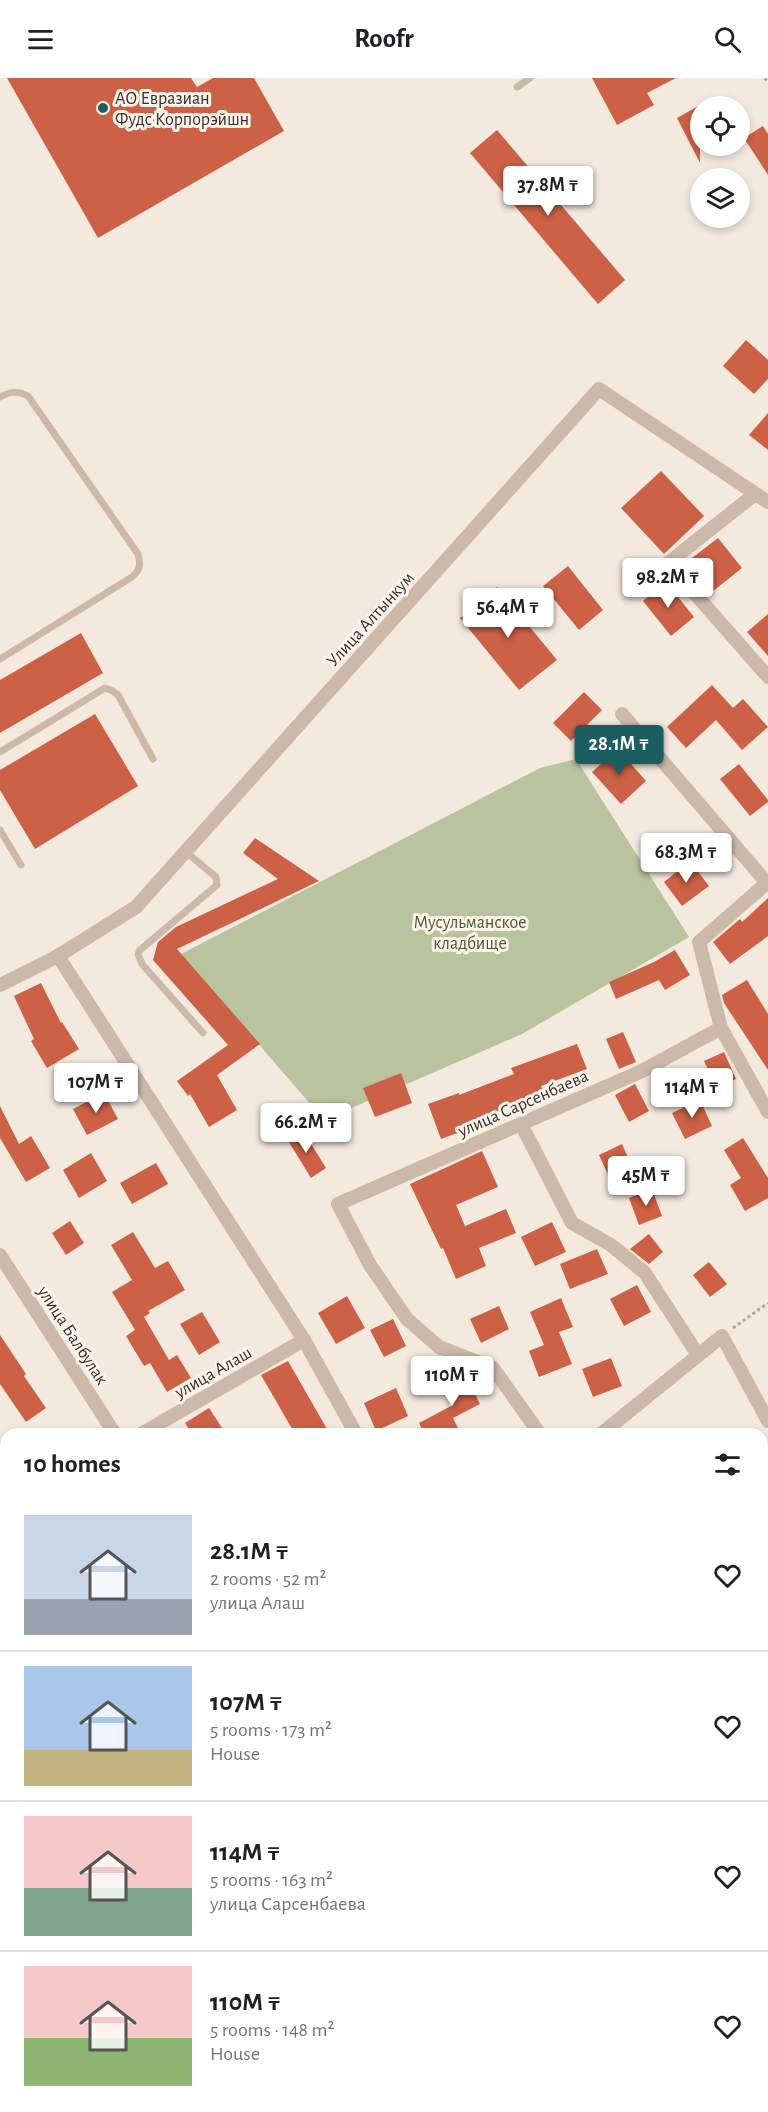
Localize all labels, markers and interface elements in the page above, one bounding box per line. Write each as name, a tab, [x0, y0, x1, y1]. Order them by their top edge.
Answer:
icon: menu	[24, 23, 57, 56]
icon: search	[711, 23, 744, 56]
text: Roofr	[354, 25, 414, 52]
place label: АО Евразиан Фудс Корпорэйшн	[115, 90, 249, 129]
map controls	[690, 96, 750, 228]
button: locate	[690, 96, 750, 156]
marker: АО Евразиан Фудс Корпорэйшн	[96, 101, 110, 115]
pin: 37.8M ₸	[493, 166, 603, 217]
button: layers	[690, 168, 750, 228]
text: 37.8M ₸	[517, 175, 579, 195]
pin: 98.2M ₸	[613, 558, 723, 609]
text: 98.2M ₸	[636, 567, 700, 587]
street label: Улица Алтынкум	[324, 569, 418, 670]
pin: 56.4M ₸	[453, 588, 563, 639]
text: 56.4M ₸	[477, 597, 539, 617]
pin: 28.1M ₸	[564, 725, 674, 776]
text: 28.1M ₸	[589, 734, 649, 754]
pin: 68.3M ₸	[631, 833, 741, 884]
text: 68.3M ₸	[655, 842, 717, 862]
park label: Мусульманское кладбище	[414, 914, 526, 953]
pin: 107M ₸	[47, 1063, 145, 1114]
street label: улица Сарсенбаева	[454, 1066, 591, 1141]
pin: 114M ₸	[643, 1068, 741, 1119]
text: 107M ₸	[68, 1072, 124, 1092]
text: 114M ₸	[665, 1077, 719, 1097]
pin: 66.2M ₸	[251, 1103, 361, 1154]
text: 66.2M ₸	[274, 1112, 338, 1132]
pin: 45M ₸	[604, 1156, 688, 1207]
text: 45M ₸	[622, 1165, 670, 1185]
street label: улица Балбулак	[33, 1282, 112, 1389]
street label: улица Алаш	[171, 1344, 255, 1403]
pin: 110M ₸	[403, 1356, 501, 1407]
text: 110M ₸	[425, 1365, 479, 1385]
icon: filters	[711, 1448, 744, 1481]
text: 10 homes	[24, 1451, 121, 1477]
text: 28.1M ₸	[210, 1538, 289, 1564]
icon: home	[72, 1539, 144, 1611]
icon: heart	[711, 1559, 744, 1592]
text: 2 rooms · 52 m²	[210, 1569, 327, 1589]
text: улица Алаш	[210, 1593, 305, 1613]
text: 107M ₸	[210, 1689, 283, 1715]
icon: home	[72, 1690, 144, 1762]
icon: heart	[711, 1710, 744, 1743]
text: 5 rooms · 173 m²	[210, 1720, 332, 1740]
text: House	[210, 1744, 260, 1764]
text: 114M ₸	[210, 1839, 281, 1865]
icon: home	[72, 1840, 144, 1912]
icon: heart	[711, 1860, 744, 1893]
text: 5 rooms · 163 m²	[210, 1870, 333, 1890]
text: улица Сарсенбаева	[210, 1894, 366, 1914]
text: 110M ₸	[210, 1989, 281, 2015]
icon: home	[72, 1990, 144, 2062]
icon: heart	[711, 2010, 744, 2043]
text: 5 rooms · 148 m²	[210, 2020, 334, 2040]
text: House	[210, 2044, 260, 2064]

